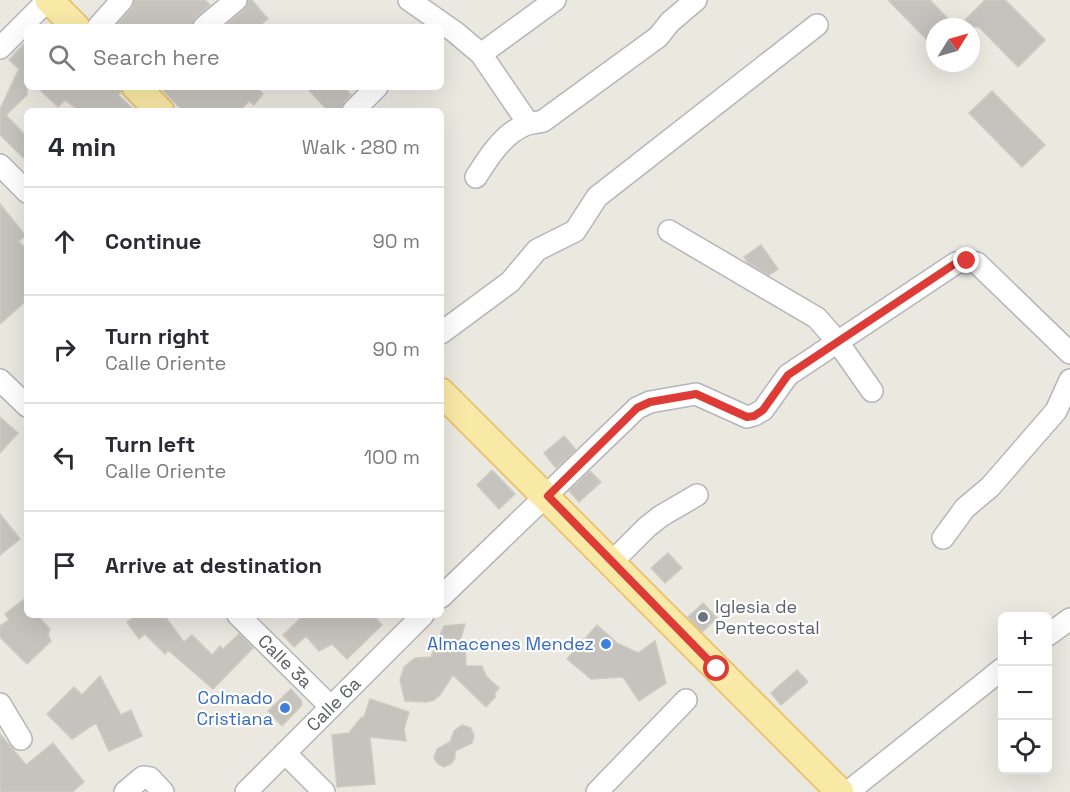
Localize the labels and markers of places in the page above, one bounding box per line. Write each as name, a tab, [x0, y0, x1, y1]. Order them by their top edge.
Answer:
place label: Iglesia de Pentecostal	[715, 595, 820, 639]
marker: Iglesia de Pentecostal	[696, 610, 710, 624]
place label: Almacenes Mendez	[427, 632, 594, 655]
marker: Almacenes Mendez	[599, 637, 613, 651]
place label: Colmado Cristiana	[197, 686, 273, 730]
marker: Colmado Cristiana	[278, 701, 292, 715]

